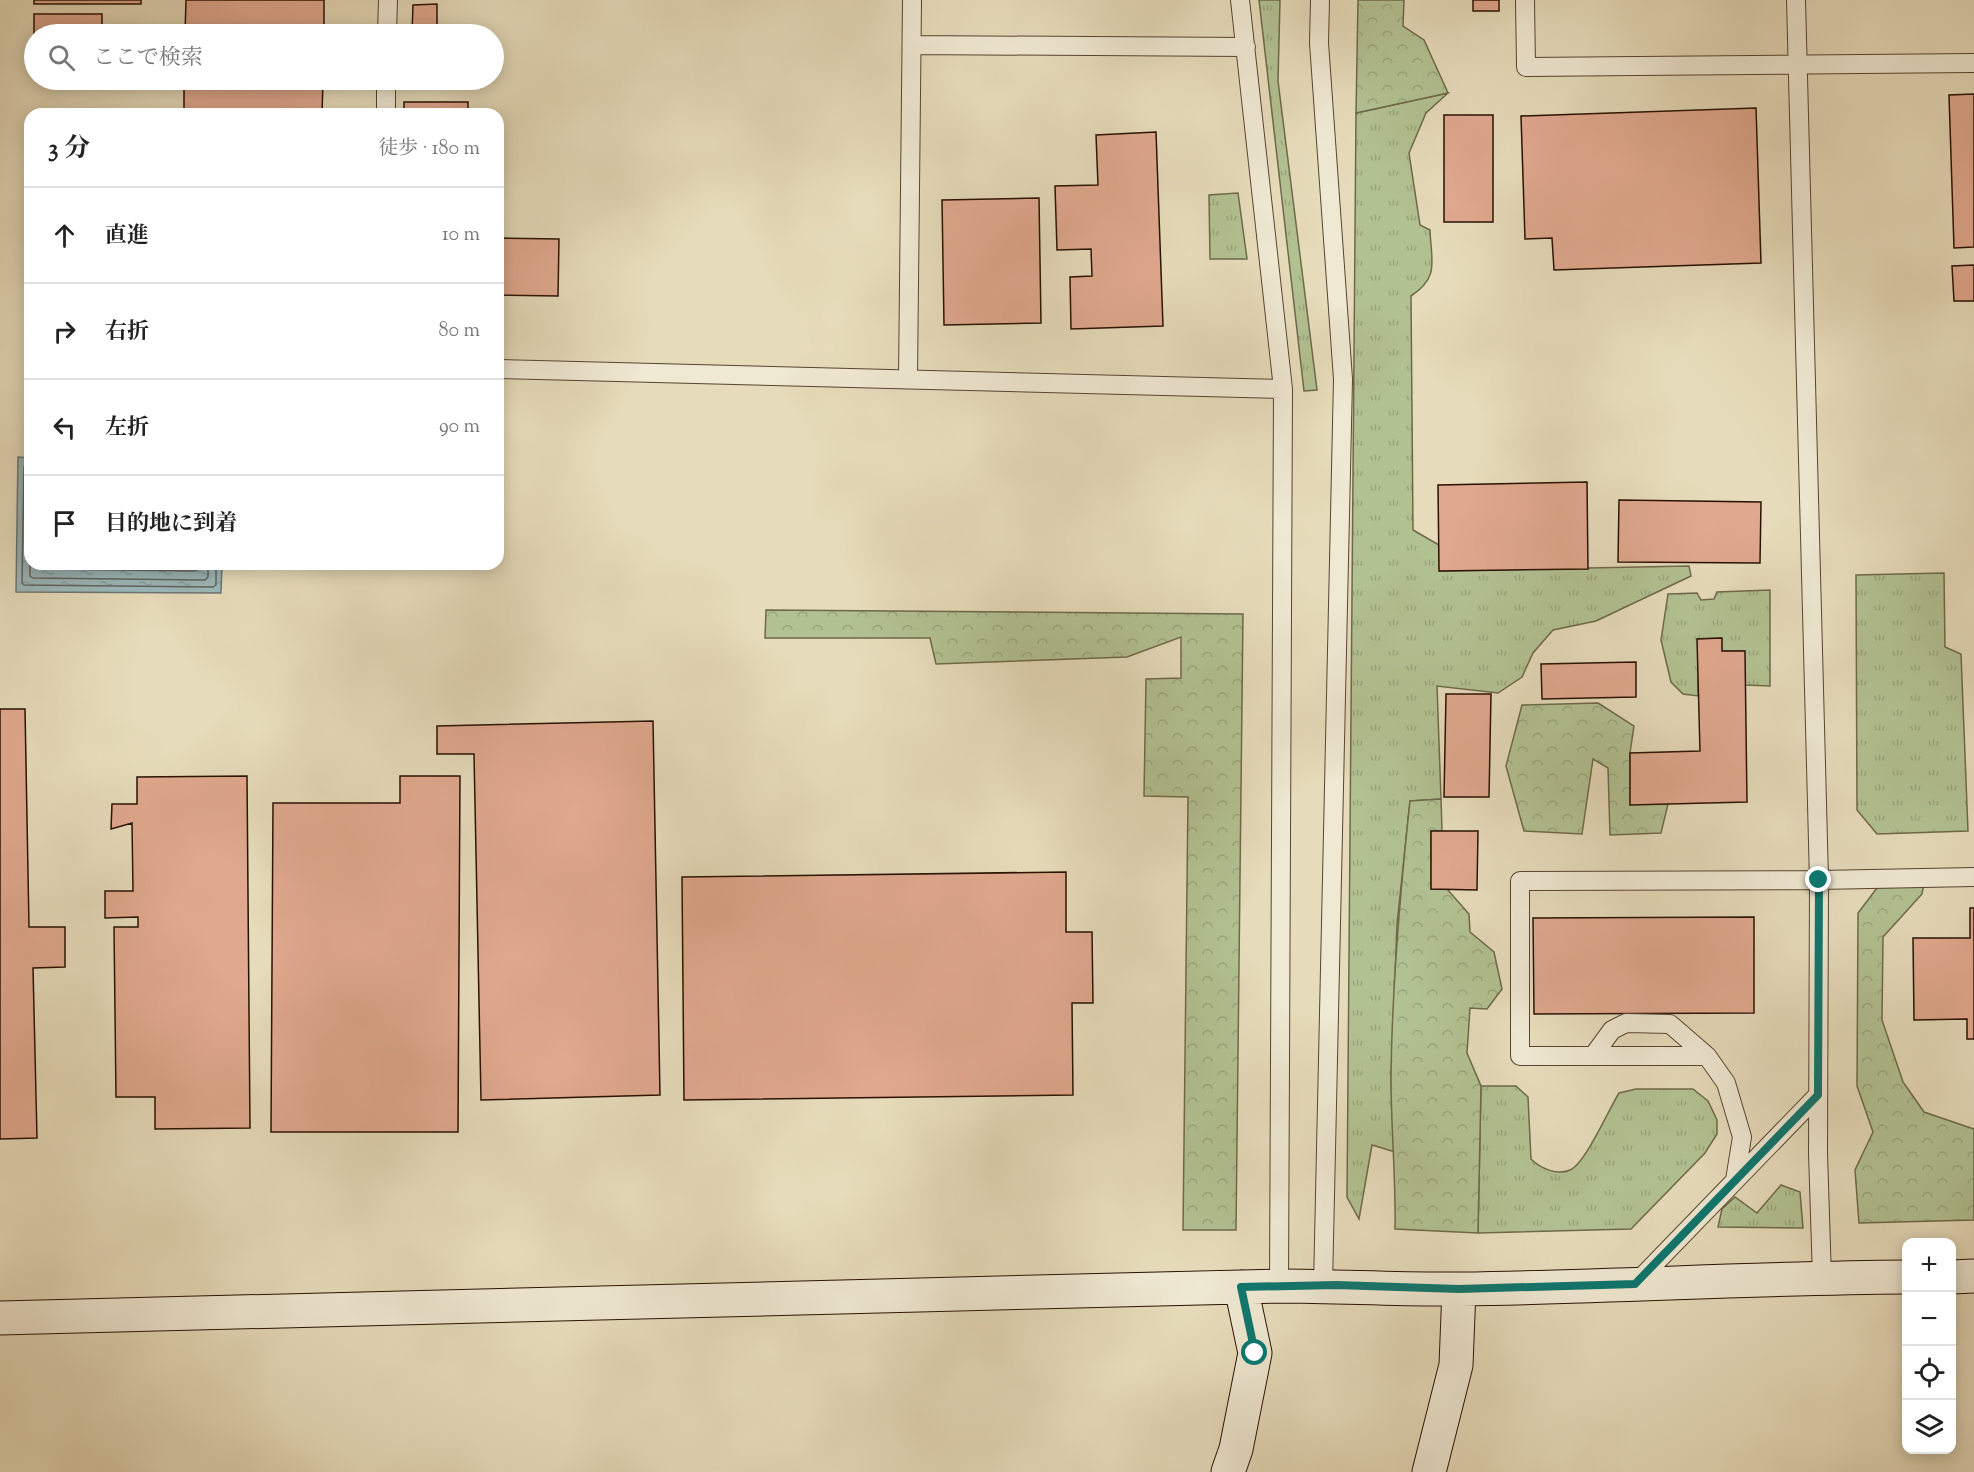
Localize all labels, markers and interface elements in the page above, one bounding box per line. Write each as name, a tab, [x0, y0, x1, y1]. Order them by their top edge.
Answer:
search box	[24, 24, 504, 90]
icon: search	[45, 41, 78, 74]
text: ここで検索	[93, 43, 203, 75]
text: 3 分	[48, 131, 90, 168]
text: 徒歩 · 180 m	[378, 135, 480, 164]
icon: ahead	[48, 219, 81, 252]
text: 直進	[105, 221, 149, 253]
text: 10 m	[442, 221, 480, 250]
icon: right	[48, 315, 81, 348]
text: 右折	[105, 317, 149, 349]
text: 80 m	[439, 317, 480, 346]
icon: left	[48, 411, 81, 444]
text: 左折	[105, 413, 149, 445]
text: 90 m	[439, 413, 480, 442]
icon: arrive	[48, 507, 81, 540]
text: 目的地に到着	[105, 509, 237, 541]
route end	[1805, 866, 1831, 892]
map controls	[1902, 1238, 1956, 1454]
button: +	[1902, 1238, 1956, 1292]
button: −	[1902, 1292, 1956, 1346]
route start	[1241, 1339, 1267, 1365]
button: locate	[1902, 1346, 1956, 1400]
button: layers	[1902, 1400, 1956, 1454]

